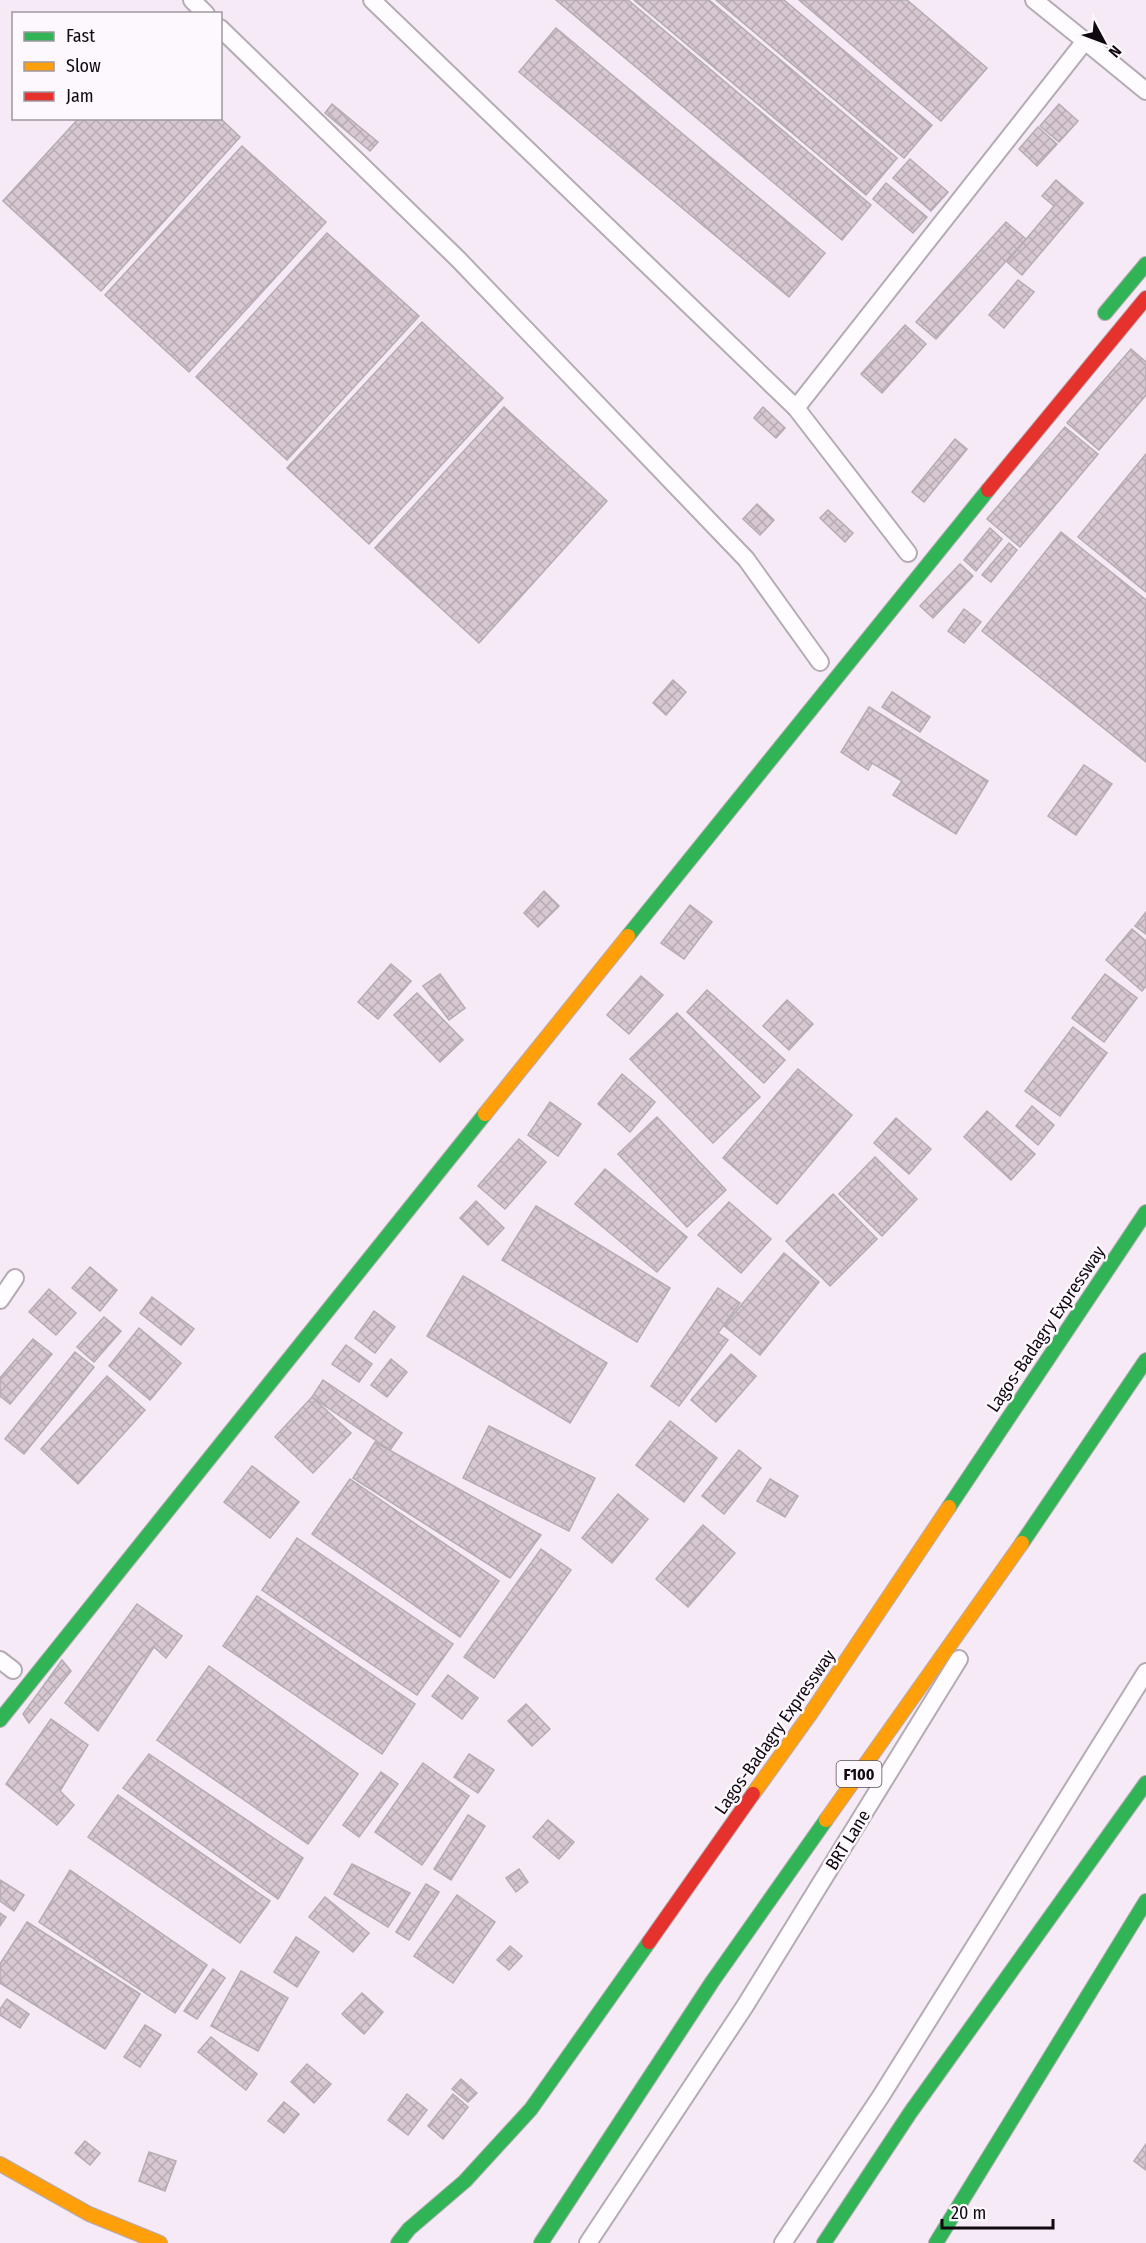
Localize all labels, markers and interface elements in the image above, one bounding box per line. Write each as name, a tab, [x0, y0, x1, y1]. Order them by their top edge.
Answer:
legend	[12, 12, 222, 120]
north arrow	[1074, 12, 1134, 72]
text: Fast	[66, 25, 95, 47]
text: N	[1105, 42, 1125, 61]
text: Slow	[66, 55, 101, 77]
text: Jam	[66, 85, 94, 107]
street label: Lagos-Badagry Expressway	[982, 1242, 1110, 1416]
street label: Lagos-Badagry Expressway	[710, 1645, 840, 1819]
road number: F100	[836, 1761, 882, 1787]
street label: BRT Lane	[821, 1806, 875, 1874]
scale bar	[942, 2192, 1053, 2230]
text: 20 m	[951, 2202, 986, 2224]

